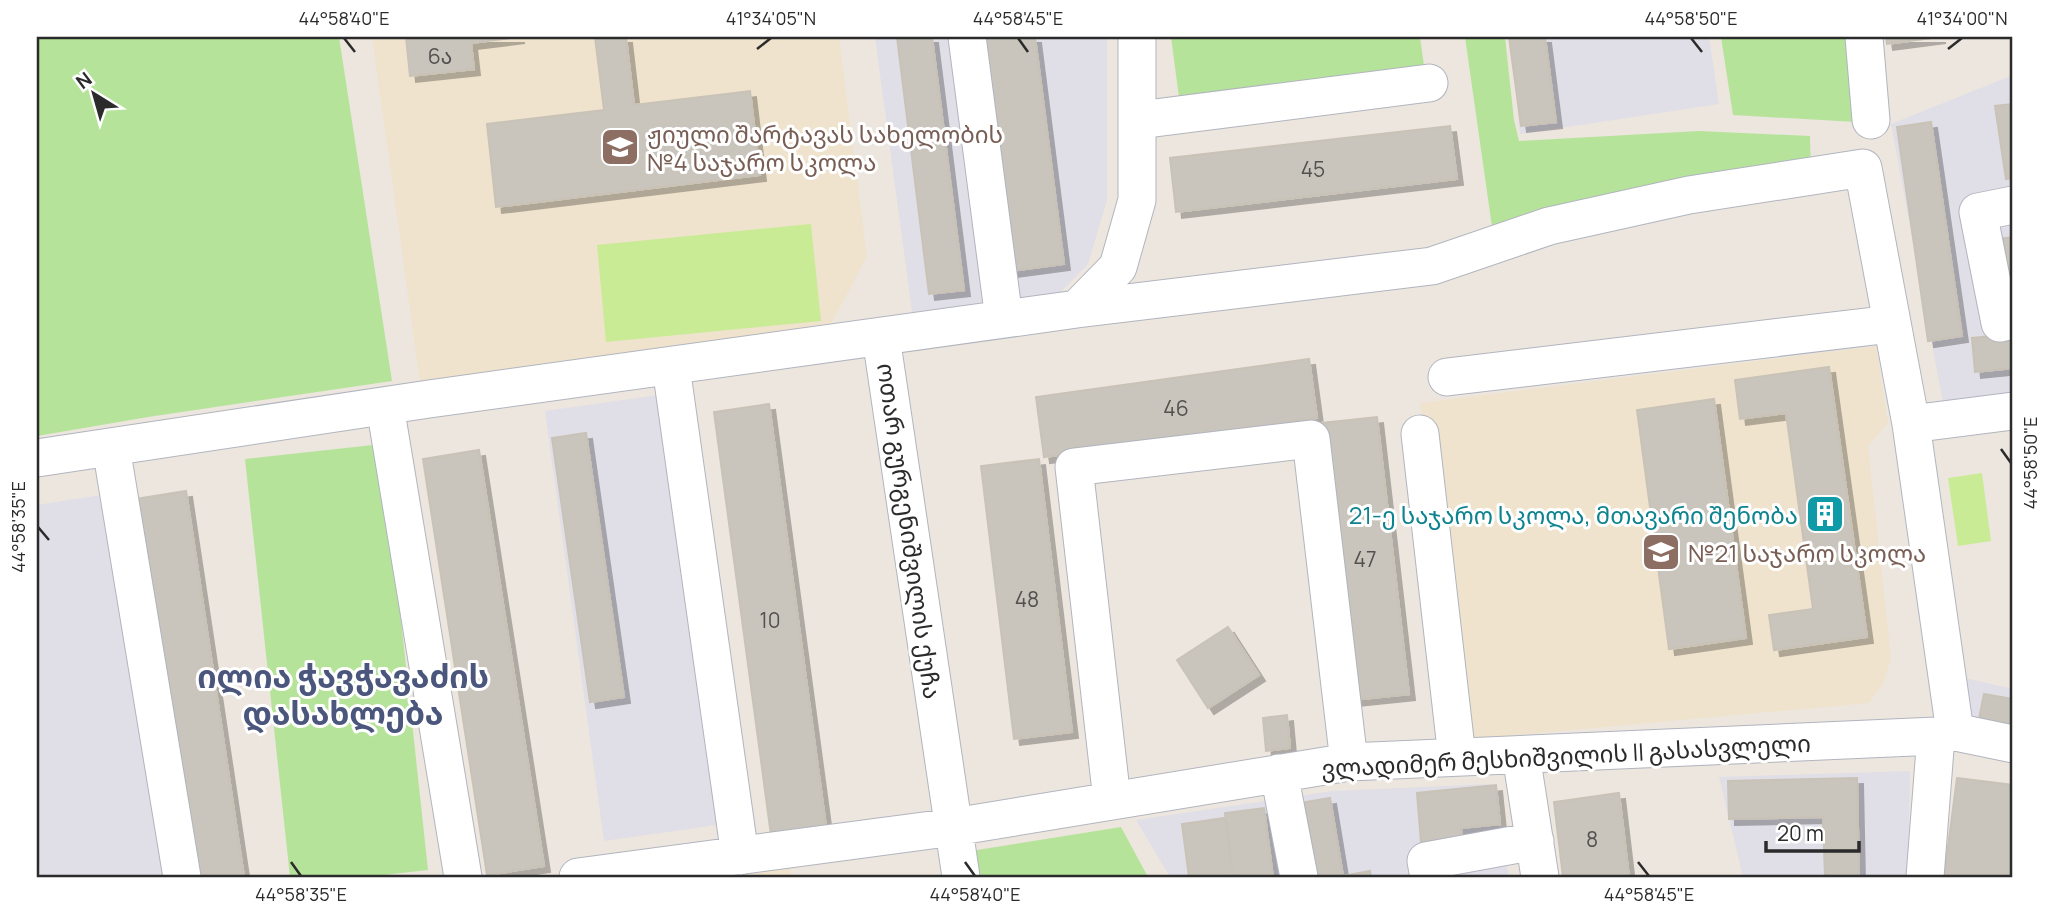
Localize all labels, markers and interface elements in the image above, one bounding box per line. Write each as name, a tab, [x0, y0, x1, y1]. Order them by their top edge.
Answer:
text: 44°58'40"E	[299, 6, 389, 30]
text: 41°34'05"N	[726, 6, 816, 30]
text: 44°58'45"E	[973, 6, 1063, 30]
text: 44°58'50"E	[1645, 6, 1737, 30]
text: 41°34'00"N	[1917, 6, 2007, 30]
house number: 6ა	[428, 42, 452, 70]
north arrow	[60, 60, 130, 130]
text: N	[70, 66, 97, 95]
place label: ჟიული შარტავას სახელობის №4 საჯარო სკოლა	[647, 117, 1003, 178]
school or university icon: ჟიული შარტავას სახელობის №4 საჯარო სკოლა	[599, 126, 641, 168]
house number: 45	[1301, 155, 1325, 183]
street label: ოთარ გურგენიშვილის ქუჩა	[870, 361, 950, 701]
house number: 46	[1163, 394, 1189, 422]
text: 44°58'50"E	[2018, 417, 2042, 509]
text: 44°58'35"E	[6, 481, 30, 573]
building icon: 21-ე საჯარო სკოლა, მთავარი შენობა	[1804, 493, 1846, 535]
place label: 21-ე საჯარო სკოლა, მთავარი შენობა	[1349, 498, 1798, 531]
school or university icon: №21 საჯარო სკოლა	[1640, 531, 1682, 573]
place label: №21 საჯარო სკოლა	[1688, 536, 1926, 569]
house number: 47	[1354, 545, 1376, 573]
house number: 48	[1015, 585, 1039, 613]
house number: 10	[760, 606, 781, 634]
district label: ილია ჭავჭავაძის დასახლება	[197, 654, 489, 735]
street label: ვლადიმერ მესხიშვილის II გასასვლელი	[1320, 726, 1812, 784]
scale bar	[1766, 809, 1859, 853]
text: 20 m	[1777, 819, 1824, 847]
house number: 8	[1586, 825, 1598, 853]
text: 44°58'35"E	[255, 882, 347, 906]
text: 44°58'40"E	[930, 882, 1020, 906]
text: 44°58'45"E	[1604, 882, 1694, 906]

